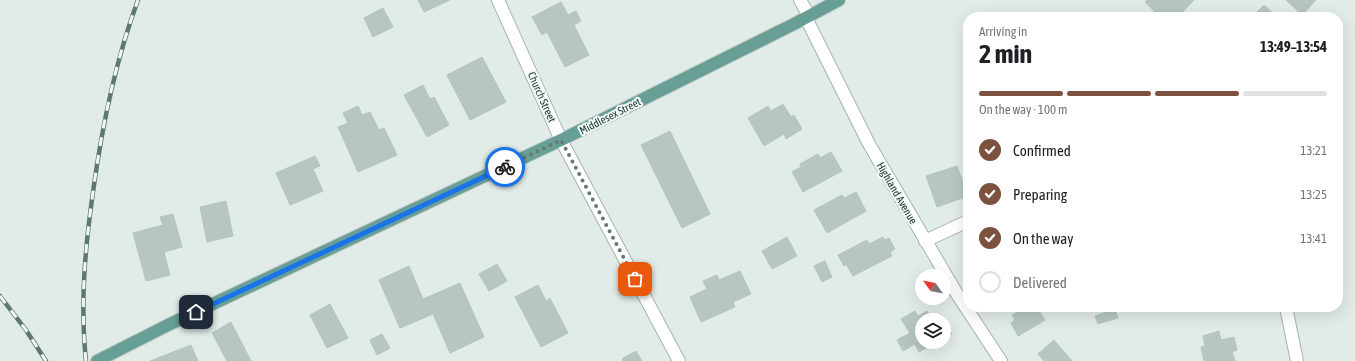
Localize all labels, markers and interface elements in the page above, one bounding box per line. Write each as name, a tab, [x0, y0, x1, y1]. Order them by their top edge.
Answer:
text: Arriving in	[979, 24, 1027, 39]
text: 13:49–13:54	[1260, 38, 1327, 55]
text: 2 min	[979, 39, 1032, 69]
street label: Church Street	[526, 70, 558, 124]
street label: Middlesex Street	[577, 95, 643, 137]
text: On the way · 100 m	[979, 102, 1067, 117]
icon: check	[979, 139, 1001, 161]
text: Confirmed	[1013, 142, 1071, 159]
text: 13:21	[1300, 143, 1327, 158]
courier	[485, 147, 525, 187]
icon: bike	[494, 156, 516, 178]
street label: Highland Avenue	[874, 160, 920, 226]
icon: check	[979, 183, 1001, 205]
text: Preparing	[1013, 186, 1067, 203]
text: 13:25	[1300, 187, 1327, 202]
icon: check	[979, 227, 1001, 249]
text: On the way	[1013, 230, 1074, 247]
text: 13:41	[1300, 231, 1327, 246]
pin	[618, 262, 652, 296]
icon: bag	[624, 268, 646, 290]
north arrow	[915, 269, 951, 305]
map controls	[915, 269, 951, 349]
text: Delivered	[1013, 274, 1067, 291]
pin	[179, 295, 213, 329]
icon: home	[185, 301, 207, 323]
button: layers	[915, 313, 951, 349]

